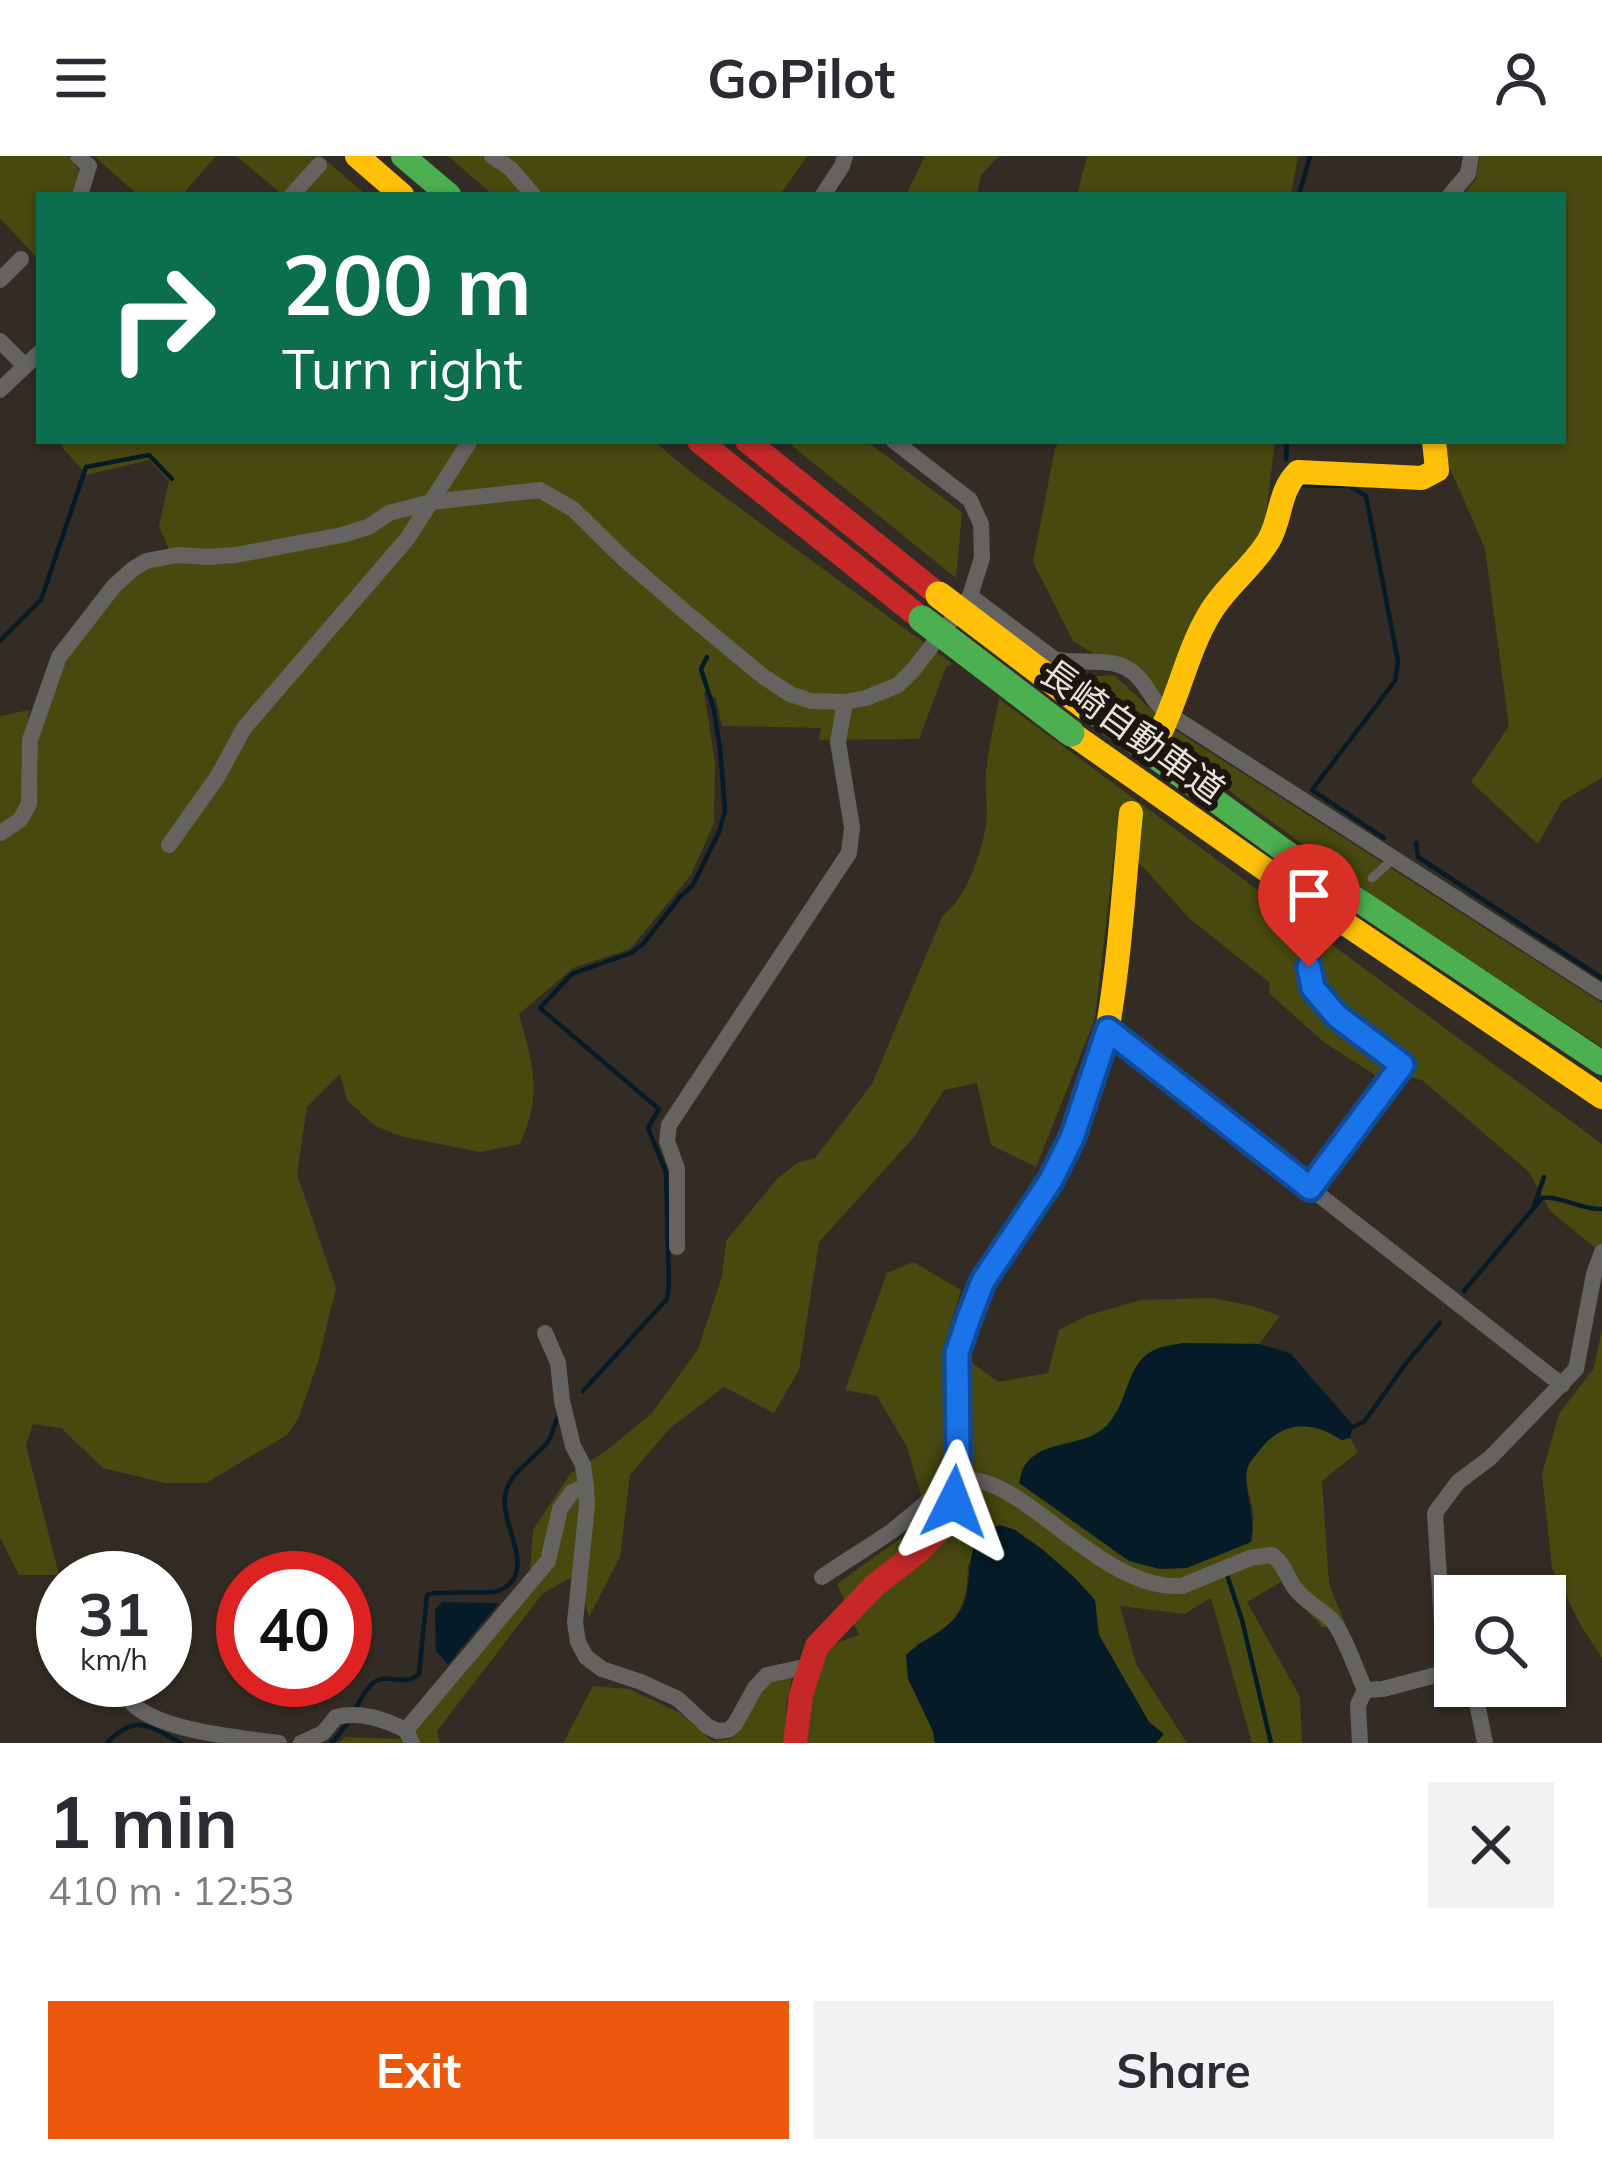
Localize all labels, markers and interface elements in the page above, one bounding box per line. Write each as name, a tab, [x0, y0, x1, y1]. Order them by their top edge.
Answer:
text: GoPilot	[707, 44, 895, 112]
icon: menu	[48, 45, 114, 111]
icon: person	[1488, 45, 1554, 111]
text: 200 m	[282, 231, 532, 336]
icon: right	[84, 240, 240, 396]
text: Turn right	[282, 335, 523, 403]
street label: 長崎自動車道	[1033, 649, 1234, 812]
pin	[1258, 844, 1360, 967]
icon: arrive	[1276, 862, 1342, 928]
position arrow	[891, 1439, 1017, 1565]
speed limit sign: 40	[216, 1551, 372, 1707]
map controls	[1434, 1575, 1566, 1707]
button: search	[1434, 1575, 1566, 1707]
text: 31	[78, 1576, 150, 1651]
text: km/h	[80, 1640, 148, 1678]
text: 1 min	[48, 1776, 238, 1866]
button: close	[1428, 1782, 1554, 1908]
text: 410 m · 12:53	[48, 1866, 294, 1915]
button: Exit	[48, 2001, 789, 2139]
button: Share	[813, 2001, 1554, 2139]

